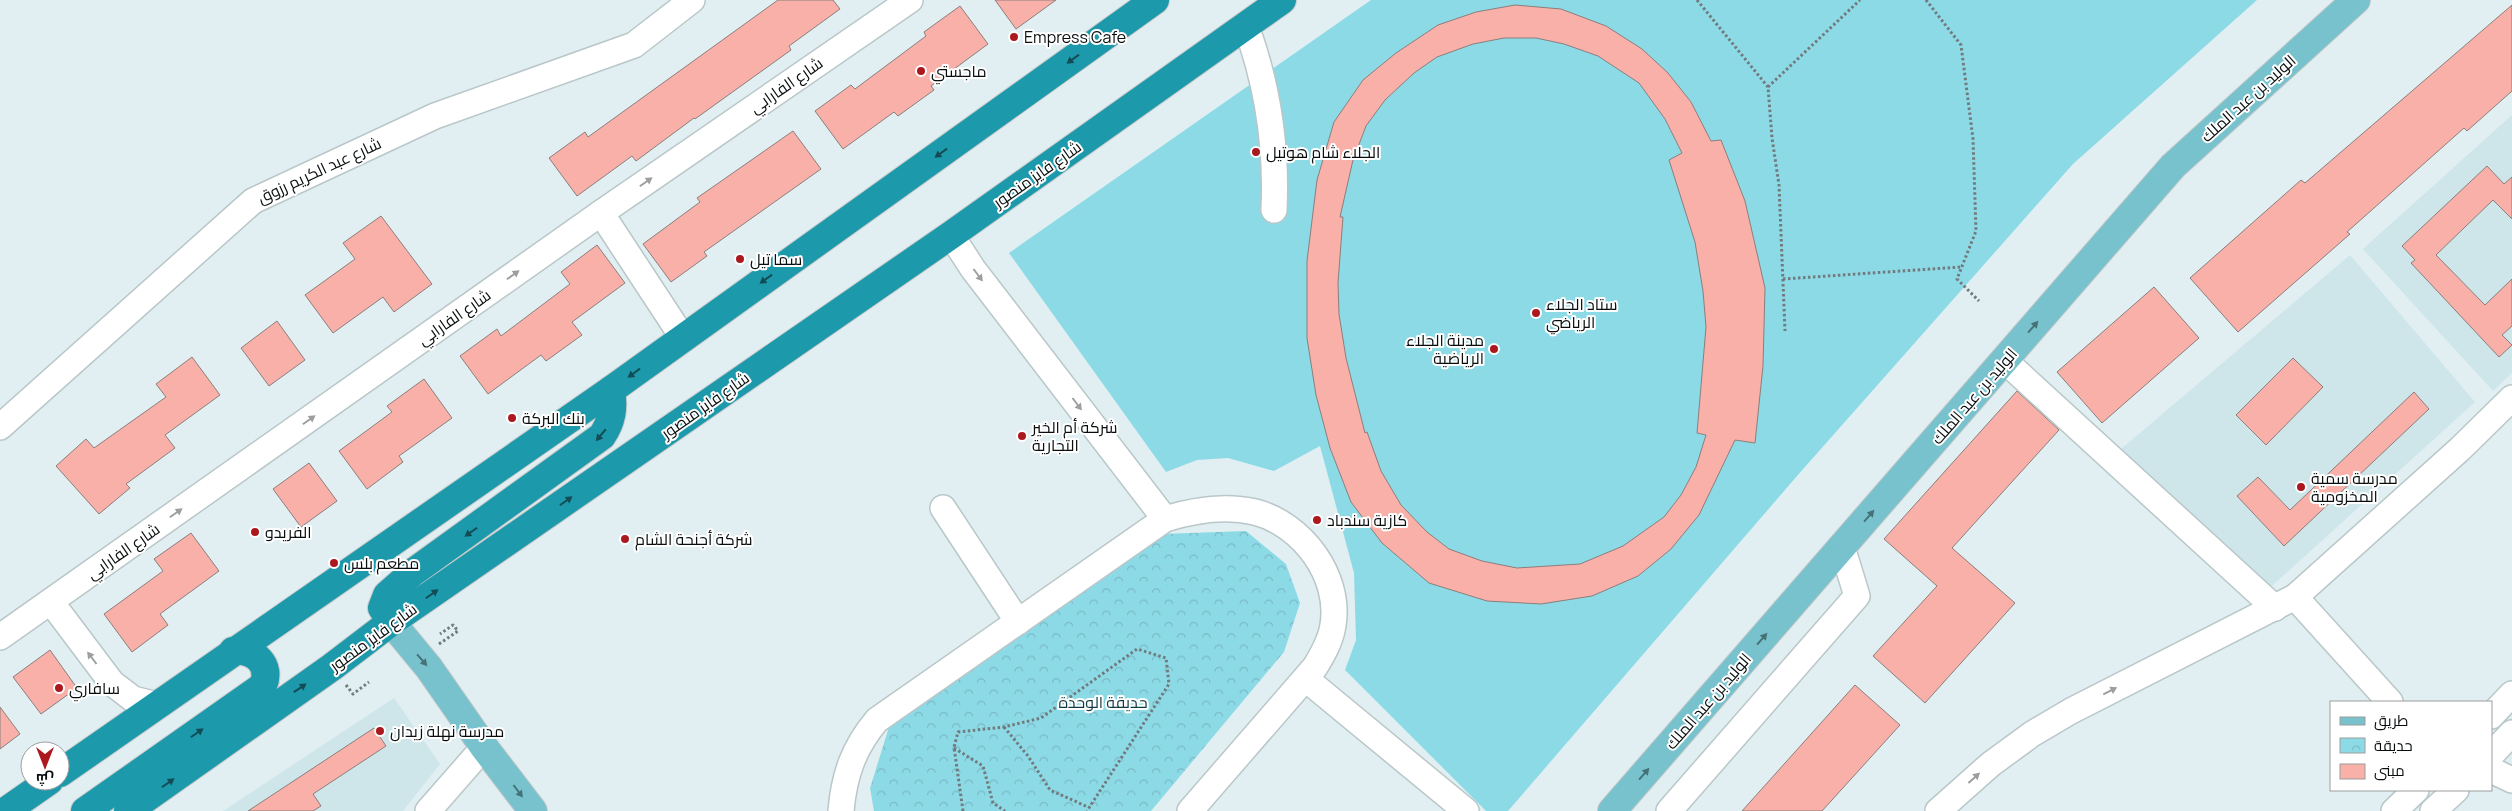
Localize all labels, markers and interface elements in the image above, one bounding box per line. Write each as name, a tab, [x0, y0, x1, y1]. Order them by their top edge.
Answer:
place label: Empress Cafe	[1024, 26, 1126, 48]
marker: Empress Cafe	[1008, 31, 1020, 43]
street label: الوليد بن عبد الملك	[2196, 49, 2300, 147]
street label: شارع الفارابي	[745, 52, 829, 121]
one-way arrow	[1066, 54, 1080, 64]
place label: ماجستي	[931, 60, 986, 85]
marker: ماجستي	[915, 65, 927, 77]
street label: شارع عبد الكريم رزوق	[253, 132, 385, 209]
street label: شارع فايز منصور	[988, 135, 1086, 214]
place label: الجلاء شام هوتيل	[1266, 141, 1380, 164]
marker: الجلاء شام هوتيل	[1250, 146, 1262, 158]
one-way arrow	[935, 148, 948, 159]
one-way arrow	[639, 177, 653, 187]
place label: سما تيل	[750, 248, 802, 270]
marker: سما تيل	[734, 253, 746, 265]
one-way arrow	[973, 268, 983, 282]
one-way arrow	[506, 270, 520, 280]
one-way arrow	[759, 274, 773, 284]
street label: شارع الفارابي	[413, 284, 497, 353]
place label: ستاد الجلاء الرياضي	[1546, 293, 1617, 335]
marker: ستاد الجلاء الرياضي	[1530, 307, 1542, 319]
one-way arrow	[2027, 322, 2039, 334]
place label: مدينة الجلاء الرياضية	[1406, 329, 1484, 369]
marker: مدينة الجلاء الرياضية	[1488, 343, 1500, 355]
street label: الوليد بن عبد الملك	[1926, 343, 2022, 449]
street label: شارع فايز منصور	[656, 366, 754, 445]
one-way arrow	[627, 368, 641, 378]
one-way arrow	[1072, 397, 1082, 411]
place label: بنك البركة	[522, 407, 585, 429]
marker: بنك البركة	[506, 412, 518, 424]
one-way arrow	[302, 414, 315, 425]
place label: شركة أم الخير التجارية	[1031, 416, 1118, 456]
one-way arrow	[596, 429, 607, 442]
marker: شركة أم الخير التجارية	[1016, 430, 1028, 442]
place label: مدرسة سمية المخزومية	[2311, 467, 2398, 507]
marker: مدرسة سمية المخزومية	[2295, 481, 2307, 493]
one-way arrow	[559, 496, 573, 506]
one-way arrow	[169, 508, 183, 518]
place label: كازية سندباد	[1327, 509, 1407, 531]
one-way arrow	[1863, 510, 1874, 522]
marker: كازية سندباد	[1311, 514, 1323, 526]
street label: شارع الفارابي	[82, 518, 166, 587]
place label: الفريدو	[265, 521, 312, 543]
marker: الفريدو	[249, 526, 261, 538]
one-way arrow	[465, 526, 478, 537]
place label: شركة أجنحة الشام	[635, 528, 752, 551]
marker: شركة أجنحة الشام	[619, 533, 631, 545]
place label: مطعم بلس	[344, 552, 419, 575]
marker: مطعم بلس	[328, 557, 340, 569]
one-way arrow	[425, 589, 439, 599]
street label: شارع فايز منصور	[324, 598, 422, 678]
one-way arrow	[1757, 632, 1768, 645]
street label: الوليد بن عبد الملك	[1660, 648, 1756, 754]
one-way arrow	[87, 651, 97, 665]
one-way arrow	[416, 653, 428, 665]
place label: سافاري	[69, 677, 120, 702]
marker: سافاري	[53, 682, 65, 694]
one-way arrow	[293, 683, 307, 693]
one-way arrow	[2103, 687, 2117, 695]
park label: حديقة الوحدة	[1058, 691, 1148, 713]
legend	[2330, 701, 2492, 791]
text: طريق	[2374, 710, 2408, 731]
place label: مدرسة نهلة زيدان	[390, 720, 504, 742]
marker: مدرسة نهلة زيدان	[374, 725, 386, 737]
one-way arrow	[190, 728, 204, 738]
text: حديقة	[2374, 735, 2413, 756]
north arrow	[20, 741, 70, 791]
text: مبنى	[2374, 760, 2405, 781]
one-way arrow	[1638, 769, 1650, 781]
text: ش	[36, 770, 54, 789]
one-way arrow	[1968, 773, 1981, 784]
one-way arrow	[161, 778, 175, 788]
one-way arrow	[512, 784, 523, 797]

